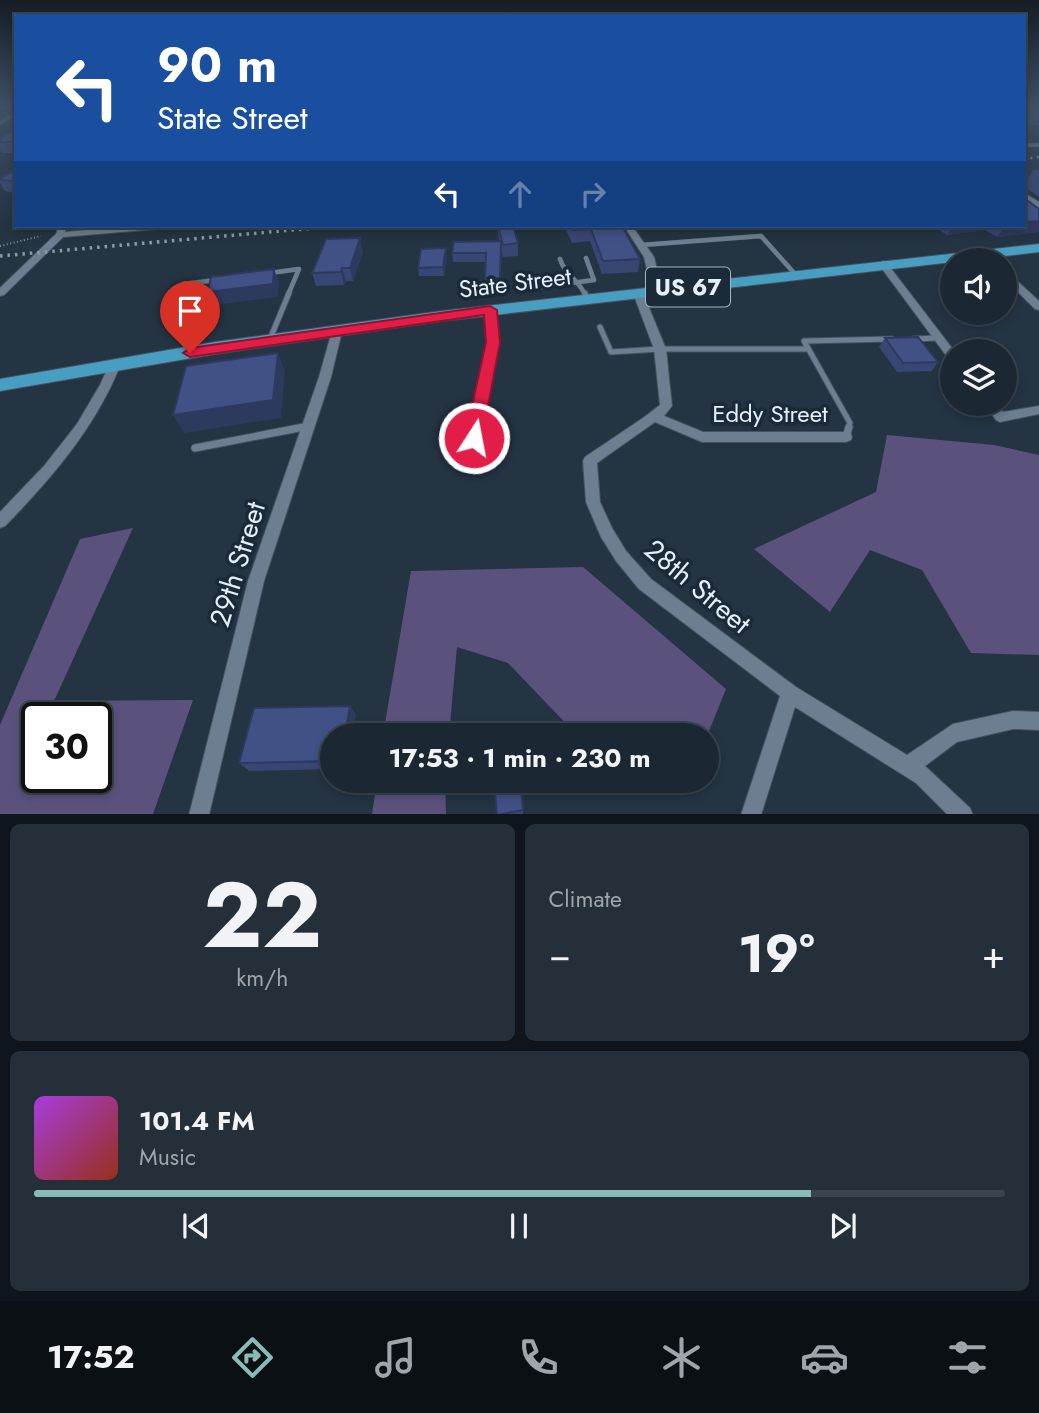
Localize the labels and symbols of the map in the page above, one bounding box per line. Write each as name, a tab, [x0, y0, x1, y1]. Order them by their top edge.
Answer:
street label: State Street	[457, 258, 573, 307]
road number: US 67	[646, 268, 730, 306]
pin	[160, 281, 220, 353]
street label: Eddy Street	[712, 396, 828, 431]
position arrow	[437, 401, 511, 475]
street label: 29th Street	[199, 496, 276, 632]
street label: 28th Street	[636, 530, 760, 643]
speed limit sign: 30	[21, 702, 112, 793]

